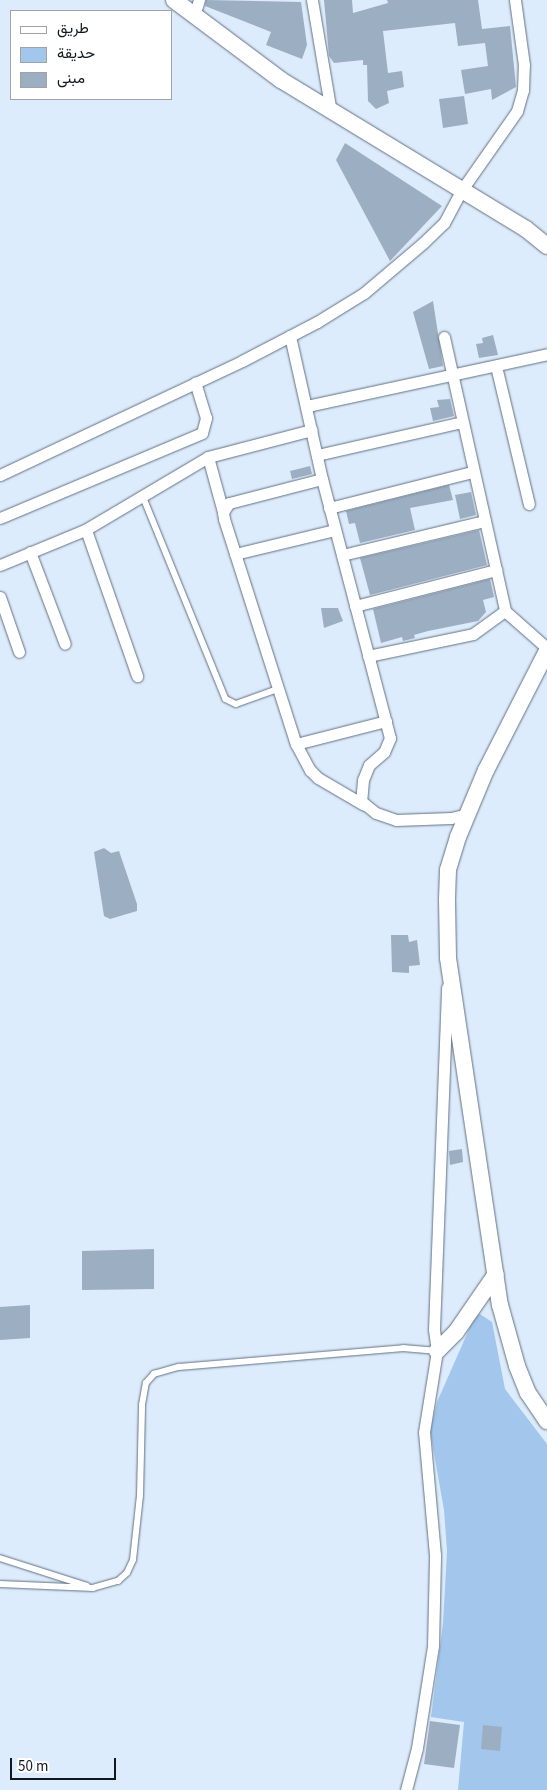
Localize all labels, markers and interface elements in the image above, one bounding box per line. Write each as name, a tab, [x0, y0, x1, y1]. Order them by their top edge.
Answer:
legend	[10, 10, 172, 100]
text: طريق	[57, 18, 89, 39]
text: حديقة	[57, 43, 95, 64]
text: مبنى	[57, 68, 85, 89]
scale bar	[12, 1748, 119, 1780]
text: 50 m	[18, 1756, 48, 1777]

